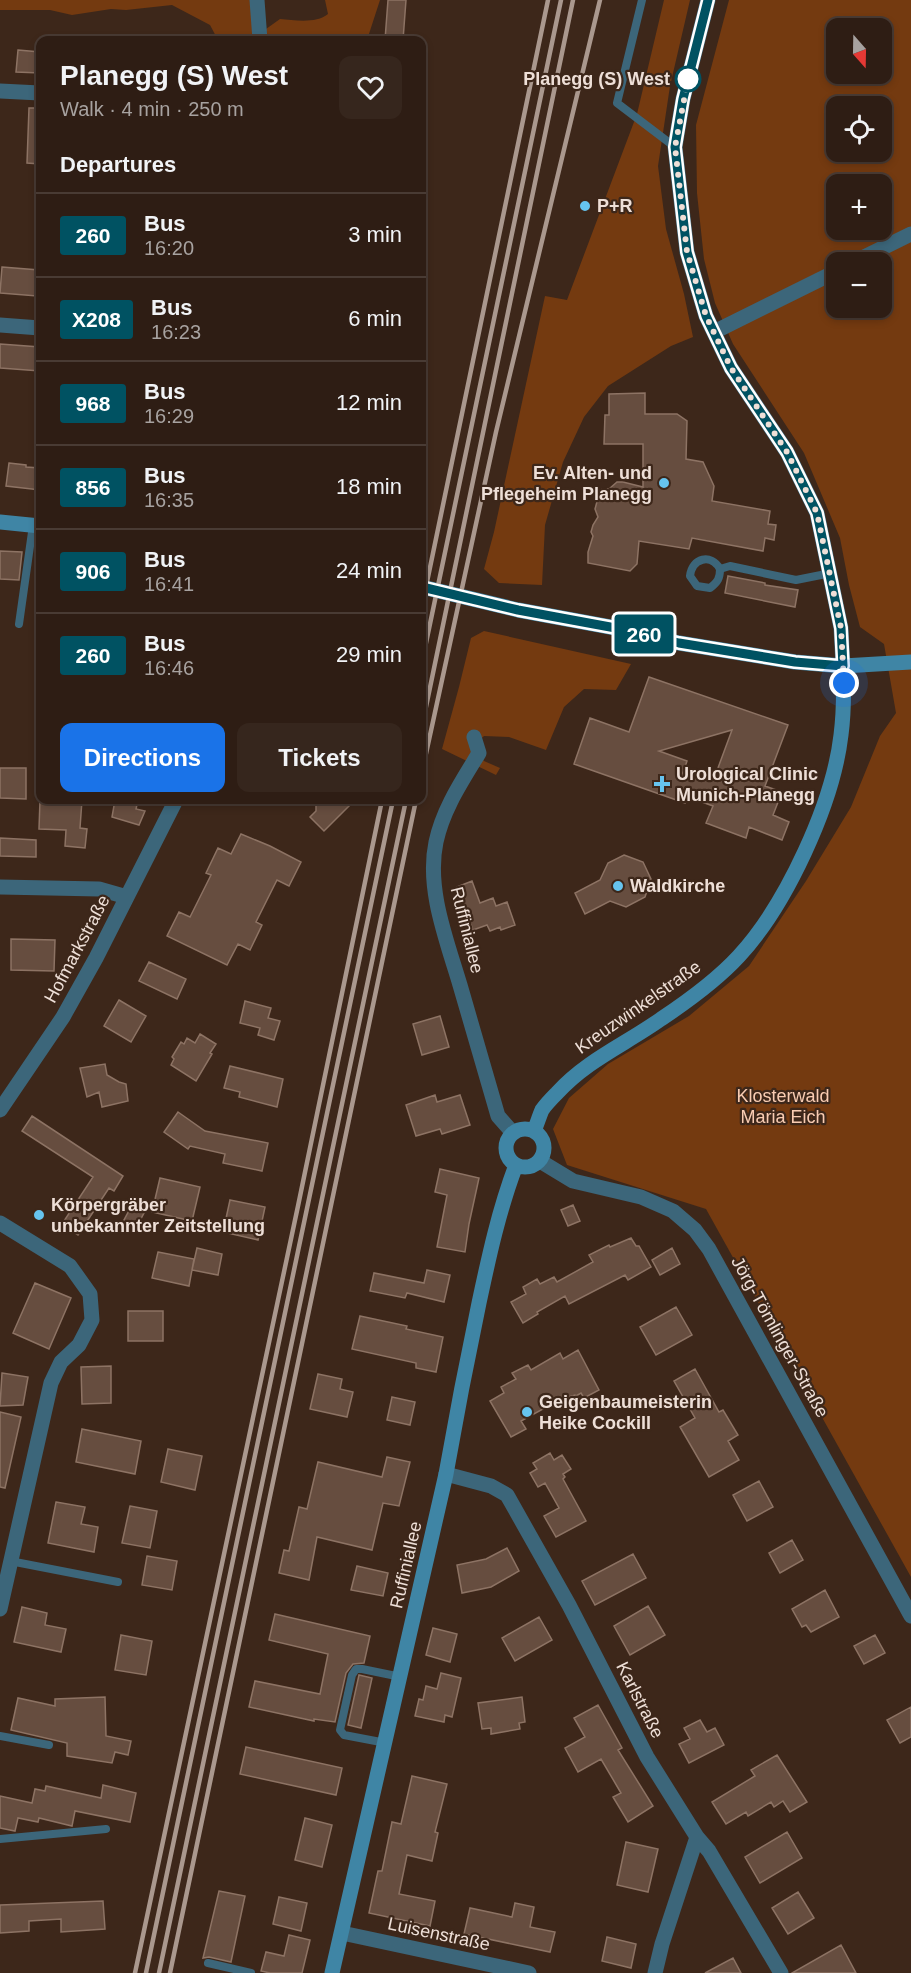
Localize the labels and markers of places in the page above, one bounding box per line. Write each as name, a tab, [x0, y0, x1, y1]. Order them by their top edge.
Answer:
marker: Planegg (S) West	[675, 66, 701, 92]
place label: Planegg (S) West	[523, 69, 670, 89]
place label: P+R	[597, 196, 633, 216]
marker: P+R	[578, 199, 592, 213]
place label: Ev. Alten- und Pflegeheim Planegg	[481, 463, 652, 504]
marker: Ev. Alten- und Pflegeheim Planegg	[657, 476, 671, 490]
place label: Urological Clinic Munich-Planegg	[676, 764, 818, 805]
marker: Urological Clinic Munich-Planegg	[653, 775, 671, 793]
place label: Waldkirche	[630, 876, 725, 896]
marker: Waldkirche	[611, 879, 625, 893]
place label: Körpergräber unbekannter Zeitstellung	[51, 1195, 265, 1236]
marker: Körpergräber unbekannter Zeitstellung	[32, 1208, 46, 1222]
place label: Geigenbaumeisterin Heike Cockill	[539, 1392, 712, 1433]
marker: Geigenbaumeisterin Heike Cockill	[520, 1405, 534, 1419]

